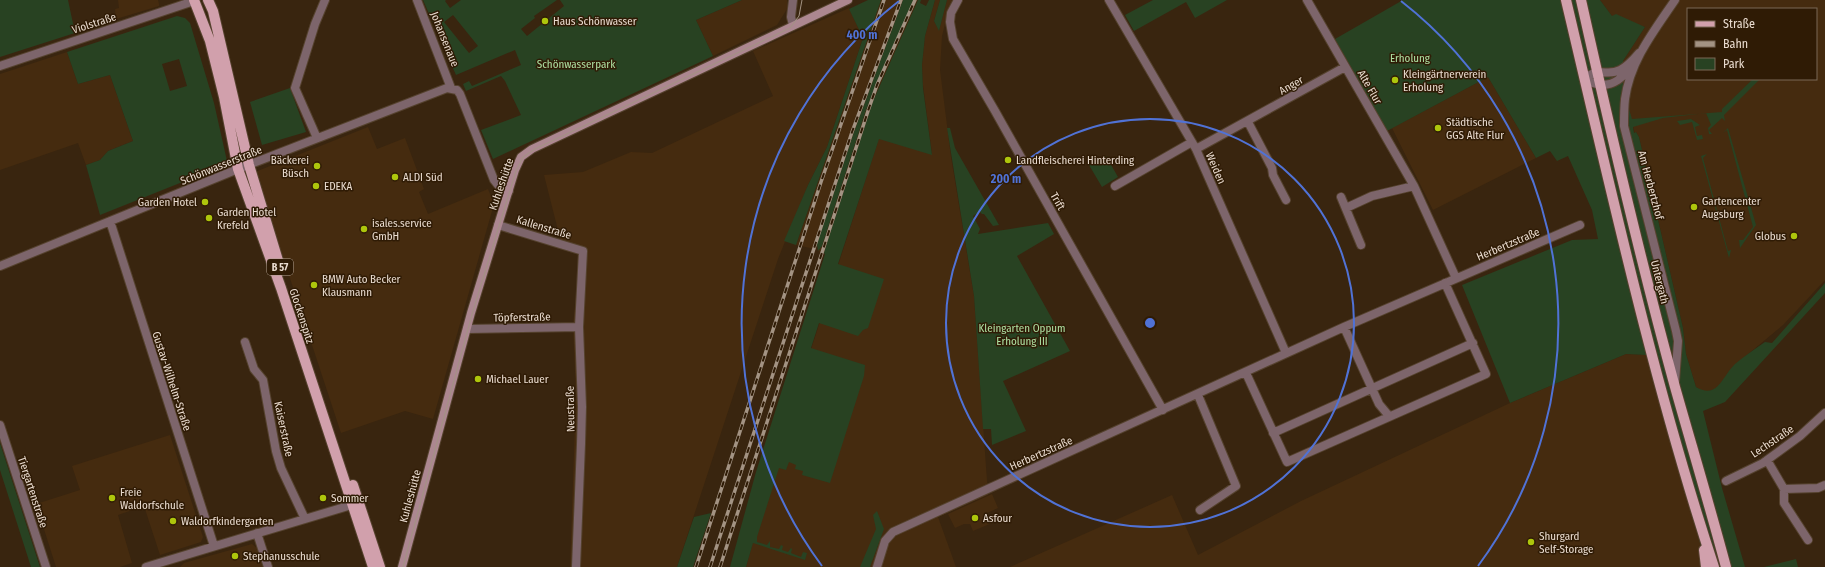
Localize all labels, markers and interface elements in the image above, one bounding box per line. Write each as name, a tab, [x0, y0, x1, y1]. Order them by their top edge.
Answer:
legend	[1687, 8, 1817, 80]
street label: Violstraße	[70, 10, 118, 37]
street label: Johansenaue	[428, 10, 461, 69]
place label: Haus Schönwasser	[553, 15, 637, 28]
marker: Haus Schönwasser	[540, 16, 550, 26]
text: Straße	[1723, 17, 1755, 31]
text: 400 m	[847, 28, 877, 42]
text: Bahn	[1723, 37, 1748, 51]
park label: Erholung	[1390, 52, 1431, 65]
text: Park	[1723, 57, 1745, 71]
park label: Schönwasserpark	[537, 58, 616, 71]
street label: Alte Flur	[1355, 68, 1385, 107]
place label: Kleingärtnerverein Erholung	[1403, 68, 1486, 94]
street label: Anger	[1277, 73, 1306, 98]
marker: Kleingärtnerverein Erholung	[1390, 75, 1400, 85]
place label: Städtische GGS Alte Flur	[1446, 116, 1504, 142]
marker: Städtische GGS Alte Flur	[1433, 123, 1443, 133]
street label: Schönwasserstraße	[178, 143, 264, 188]
street label: Am Herbertzhof	[1635, 149, 1666, 222]
street label: Weiden	[1203, 150, 1228, 186]
place label: Bäckerei Büsch	[271, 154, 309, 180]
place label: Landfleischerei Hinterding	[1016, 154, 1135, 167]
marker: Landfleischerei Hinterding	[1003, 155, 1013, 165]
street label: Kuhleshütte	[486, 156, 516, 212]
marker: Bäckerei Büsch	[312, 161, 322, 171]
place label: ALDI Süd	[403, 171, 443, 184]
marker: ALDI Süd	[390, 172, 400, 182]
text: 200 m	[990, 172, 1021, 186]
place label: EDEKA	[324, 180, 353, 193]
marker: EDEKA	[311, 181, 321, 191]
street label: Trift	[1047, 190, 1068, 213]
place label: Gartencenter Augsburg	[1702, 195, 1761, 221]
place label: Garden Hotel	[138, 196, 197, 209]
marker: Garden Hotel	[200, 197, 210, 207]
marker: Gartencenter Augsburg	[1689, 202, 1699, 212]
place label: Garden Hotel Krefeld	[217, 206, 276, 232]
marker: Garden Hotel Krefeld	[204, 213, 214, 223]
street label: Kallenstraße	[515, 213, 573, 242]
place label: isales.service GmbH	[372, 217, 432, 243]
marker: isales.service GmbH	[359, 224, 369, 234]
street label: Herbertzstraße	[1475, 225, 1542, 264]
place label: Globus	[1755, 230, 1786, 243]
marker: Globus	[1789, 231, 1799, 241]
road number: B 57	[267, 259, 293, 275]
street label: Untergath	[1648, 259, 1671, 305]
place label: BMW Auto Becker Klausmann	[322, 273, 401, 299]
marker: BMW Auto Becker Klausmann	[309, 280, 319, 290]
street label: Glockenspitz	[287, 287, 317, 346]
street label: Töpferstraße	[493, 311, 551, 324]
centre of rings	[1143, 316, 1157, 330]
park label: Kleingarten Oppum Erholung III	[979, 322, 1065, 348]
street label: Gustav-Wilhelm-Straße	[149, 330, 194, 432]
place label: Michael Lauer	[486, 373, 549, 386]
marker: Michael Lauer	[473, 374, 483, 384]
street label: Neustraße	[564, 386, 577, 432]
street label: Kaiserstraße	[271, 400, 296, 458]
street label: Lechstraße	[1748, 422, 1796, 461]
street label: Herbertzstraße	[1008, 434, 1075, 473]
street label: Tiergartenstraße	[15, 455, 50, 530]
street label: Kuhleshütte	[397, 468, 424, 524]
place label: Freie Waldorfschule	[120, 486, 184, 512]
place label: Sommer	[331, 492, 369, 505]
marker: Freie Waldorfschule	[107, 493, 117, 503]
marker: Sommer	[318, 493, 328, 503]
place label: Asfour	[983, 512, 1012, 525]
marker: Asfour	[970, 513, 980, 523]
place label: Waldorfkindergarten	[181, 515, 274, 528]
marker: Waldorfkindergarten	[168, 516, 178, 526]
place label: Shurgard Self-Storage	[1539, 530, 1593, 556]
marker: Shurgard Self-Storage	[1526, 537, 1536, 547]
place label: Stephanusschule	[243, 550, 320, 563]
marker: Stephanusschule	[230, 551, 240, 561]

